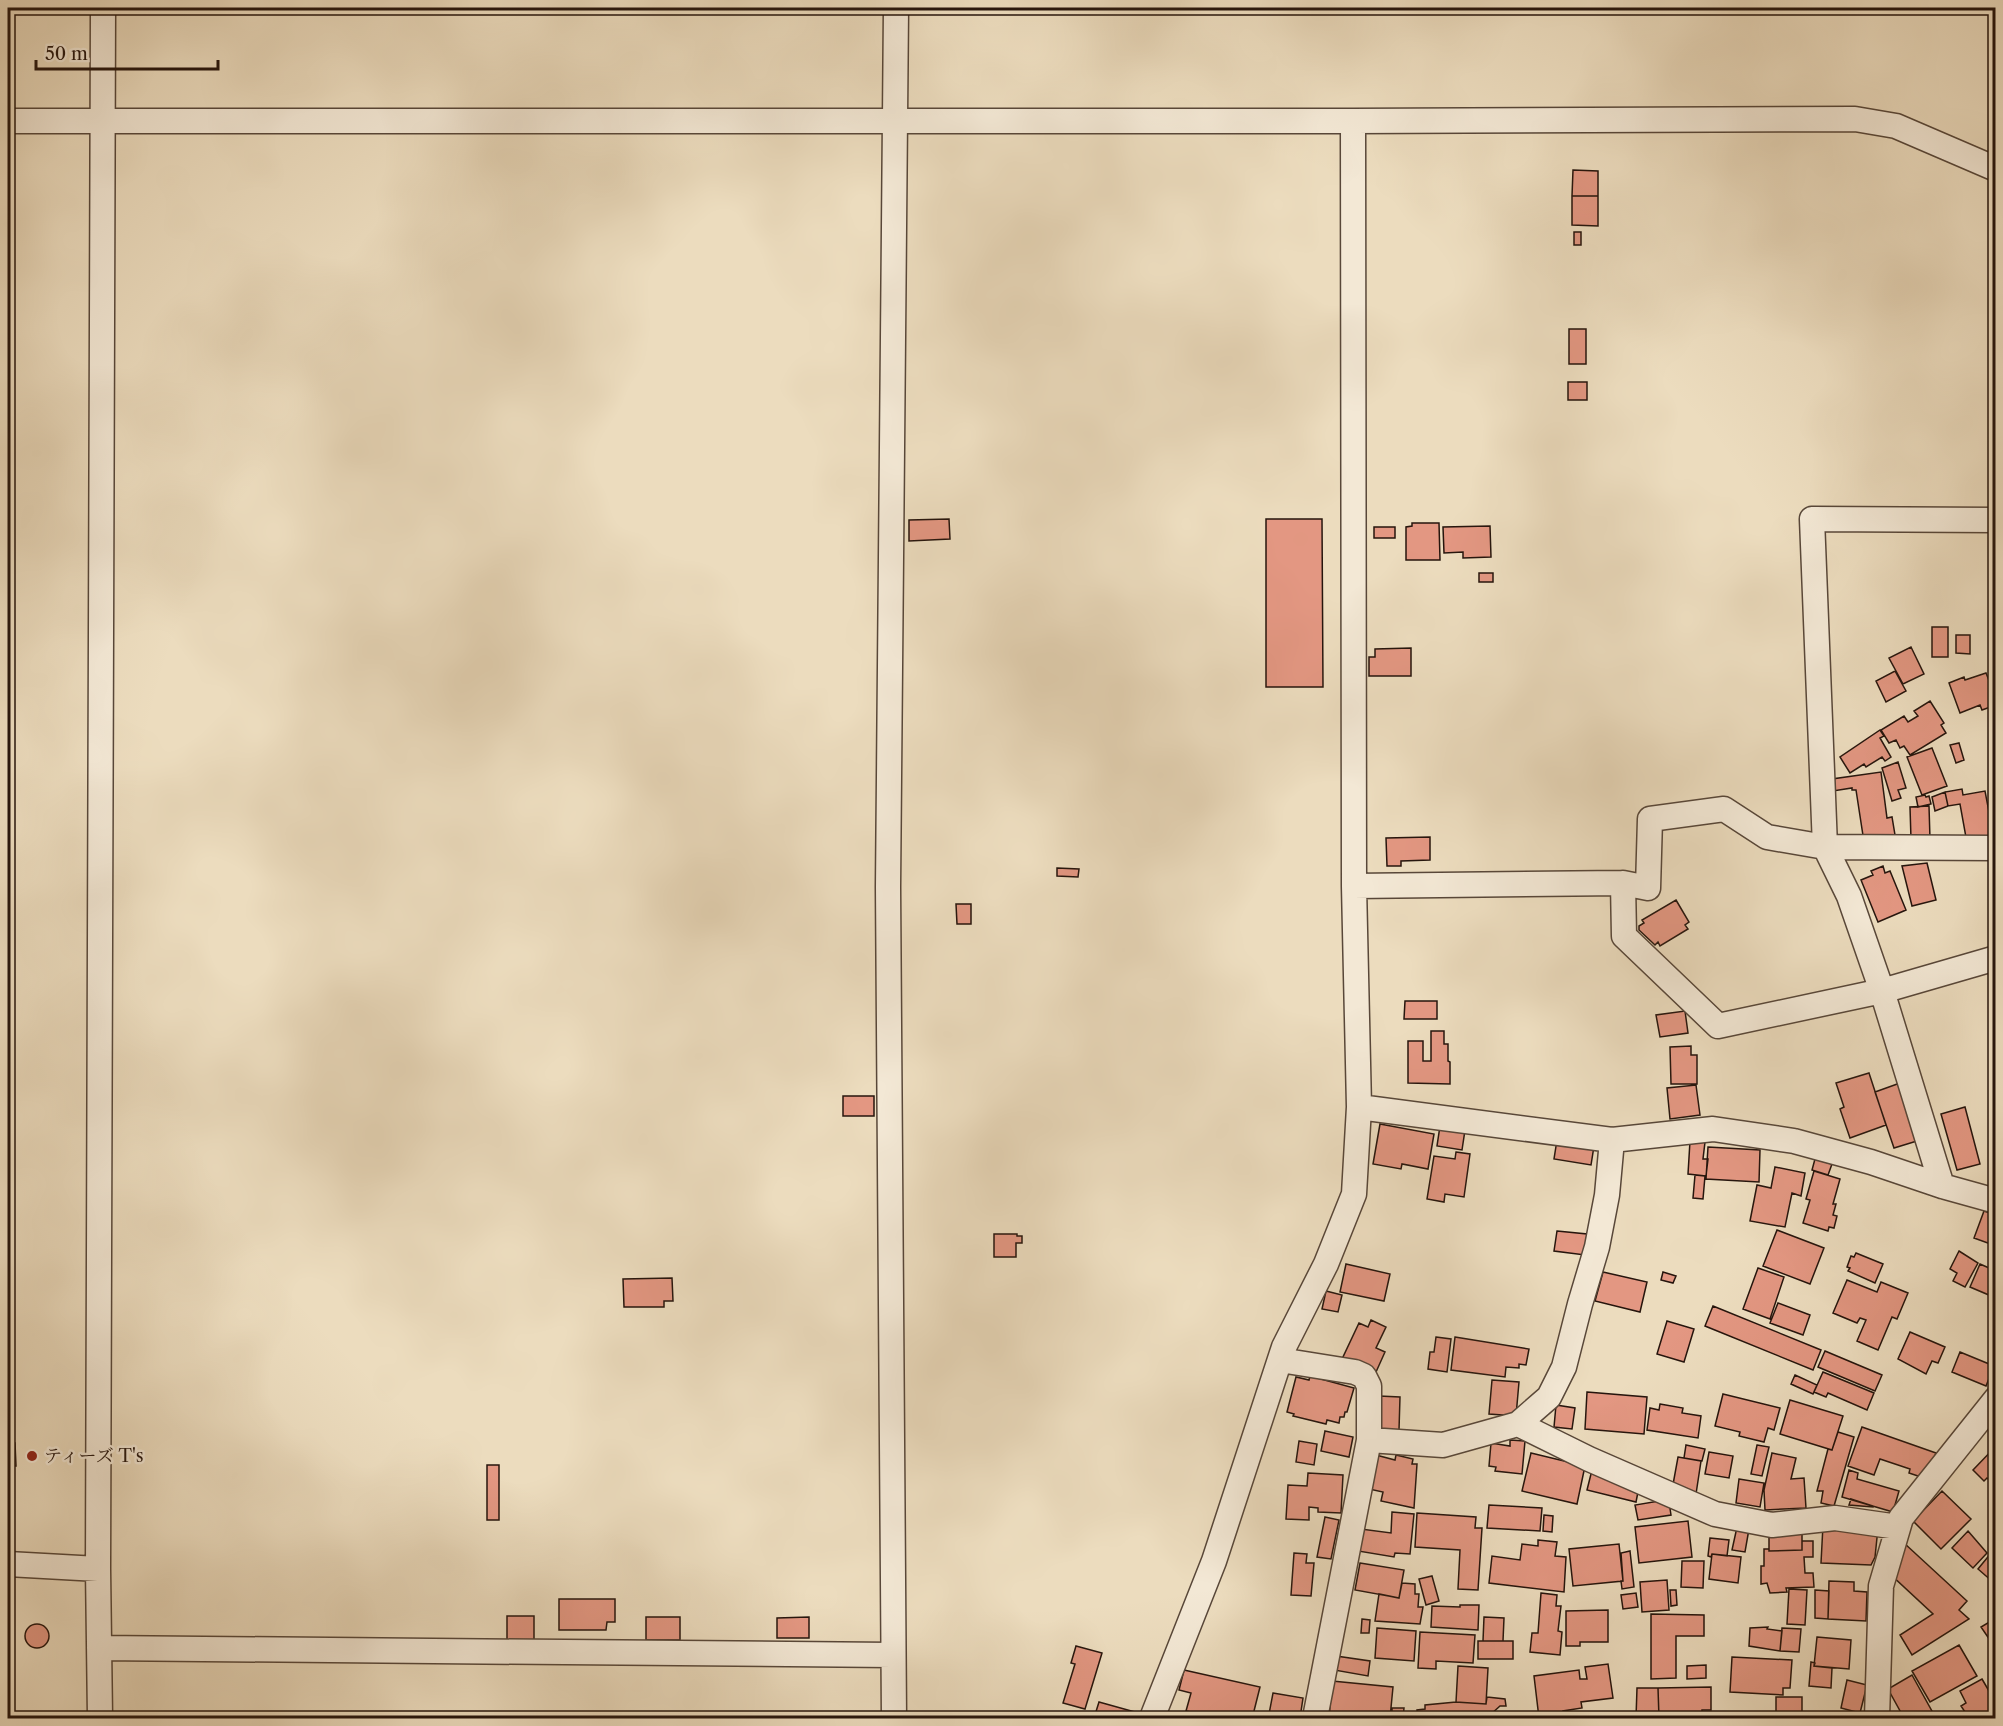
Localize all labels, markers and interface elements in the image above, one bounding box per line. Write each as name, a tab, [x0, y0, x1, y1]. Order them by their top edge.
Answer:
scale bar	[36, 33, 218, 71]
text: 50 m	[45, 43, 88, 65]
place label: ティーズ T's	[44, 1445, 144, 1467]
marker: ティーズ T's	[25, 1449, 39, 1463]

